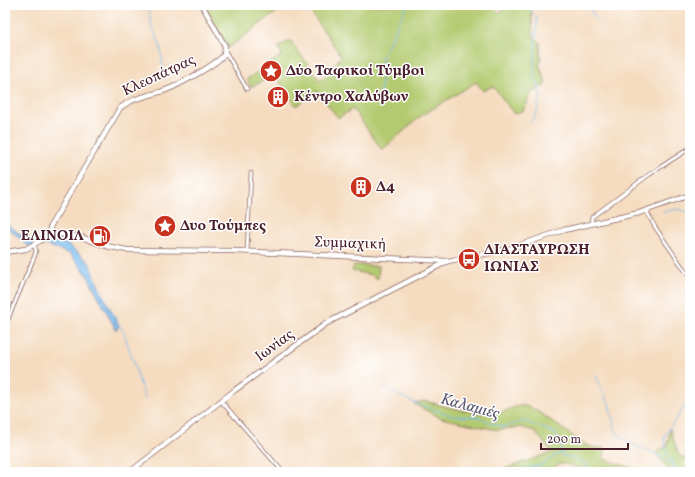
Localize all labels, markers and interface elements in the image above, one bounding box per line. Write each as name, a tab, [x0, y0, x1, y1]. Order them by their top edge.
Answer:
street label: Κλεοπάτρας	[119, 50, 199, 102]
place icon: Δύο Ταφικοί Τύμβοι	[258, 58, 284, 84]
place label: Δύο Ταφικοί Τύμβοι	[286, 61, 425, 82]
building icon: Κέντρο Χαλύβων	[265, 84, 291, 110]
place label: Κέντρο Χαλύβων	[294, 87, 409, 108]
building icon: Δ4	[348, 174, 374, 200]
place label: Δ4	[376, 177, 395, 198]
place icon: Δυο Τούμπες	[152, 213, 178, 239]
place label: Δυο Τούμπες	[180, 216, 266, 237]
fuel station icon: ΕΛΙΝΟΙΛ	[87, 223, 113, 249]
place label: ΕΛΙΝΟΙΛ	[21, 226, 84, 247]
street label: Συμμαχική	[313, 232, 387, 256]
place label: ΔΙΑΣΤΑΥΡΩΣΗ ΙΩΝΙΑΣ	[484, 240, 590, 278]
bus stop icon: ΔΙΑΣΤΑΥΡΩΣΗ ΙΩΝΙΑΣ	[456, 246, 482, 272]
street label: Ιωνίας	[251, 325, 299, 367]
water label: Καλαμιές	[438, 389, 502, 426]
scale bar	[541, 425, 628, 451]
text: 200 m	[547, 432, 581, 448]

